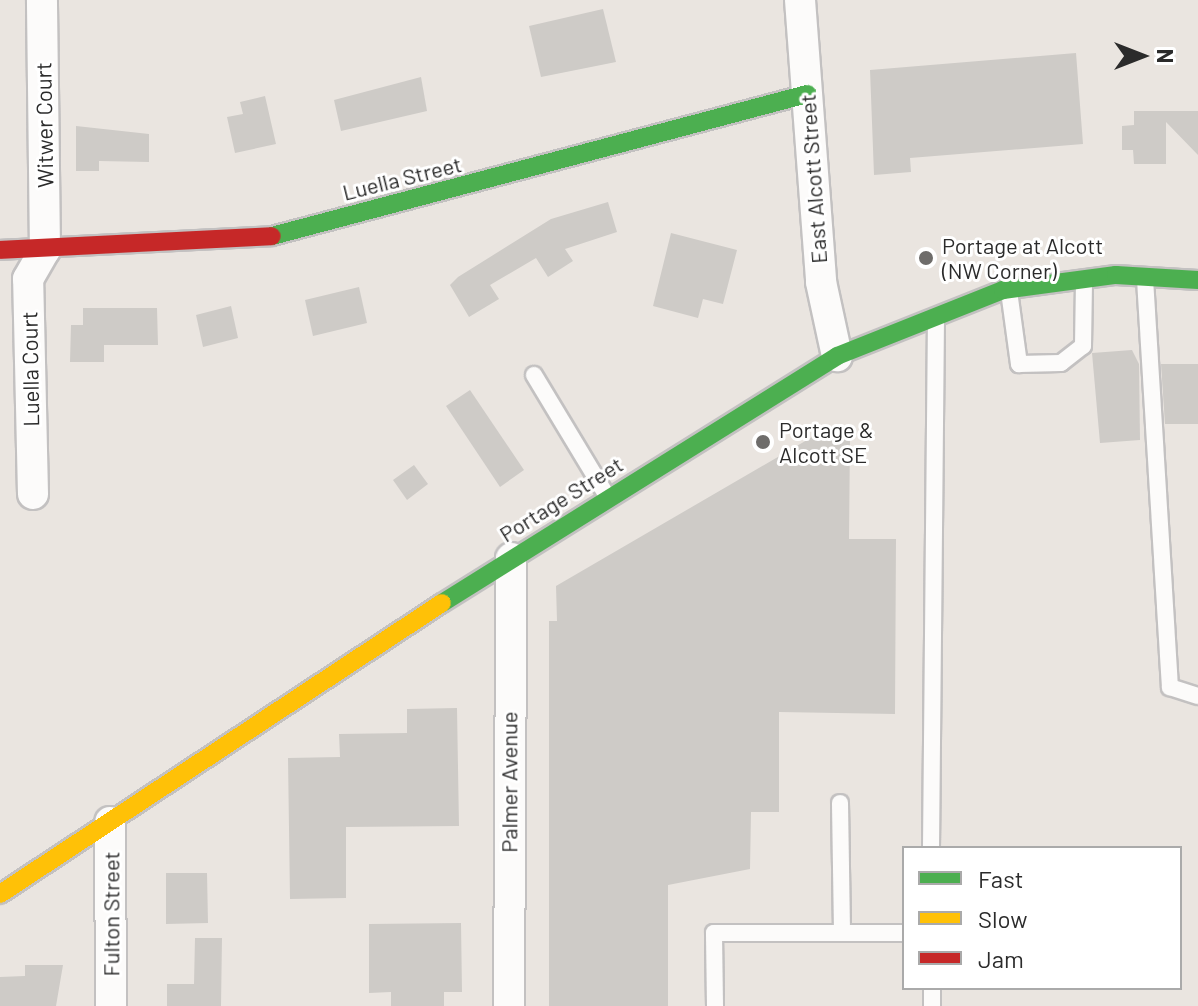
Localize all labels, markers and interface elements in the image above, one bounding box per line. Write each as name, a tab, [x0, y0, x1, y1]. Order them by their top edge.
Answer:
north arrow	[1102, 16, 1182, 96]
text: N	[1153, 49, 1179, 63]
street label: Witwer Court	[30, 62, 58, 188]
street label: East Alcott Street	[794, 93, 832, 265]
street label: Luella Street	[340, 150, 464, 206]
place label: Portage at Alcott (NW Corner)	[942, 232, 1103, 284]
marker: Portage at Alcott (NW Corner)	[917, 249, 935, 267]
street label: Luella Court	[16, 311, 44, 427]
place label: Portage & Alcott SE	[779, 416, 874, 468]
marker: Portage & Alcott SE	[754, 433, 772, 451]
street label: Portage Street	[495, 451, 627, 547]
street label: Palmer Avenue	[496, 711, 522, 853]
legend	[902, 846, 1182, 990]
street label: Fulton Street	[98, 851, 124, 977]
text: Fast	[978, 864, 1023, 893]
text: Slow	[978, 904, 1027, 933]
text: Jam	[978, 944, 1024, 973]

